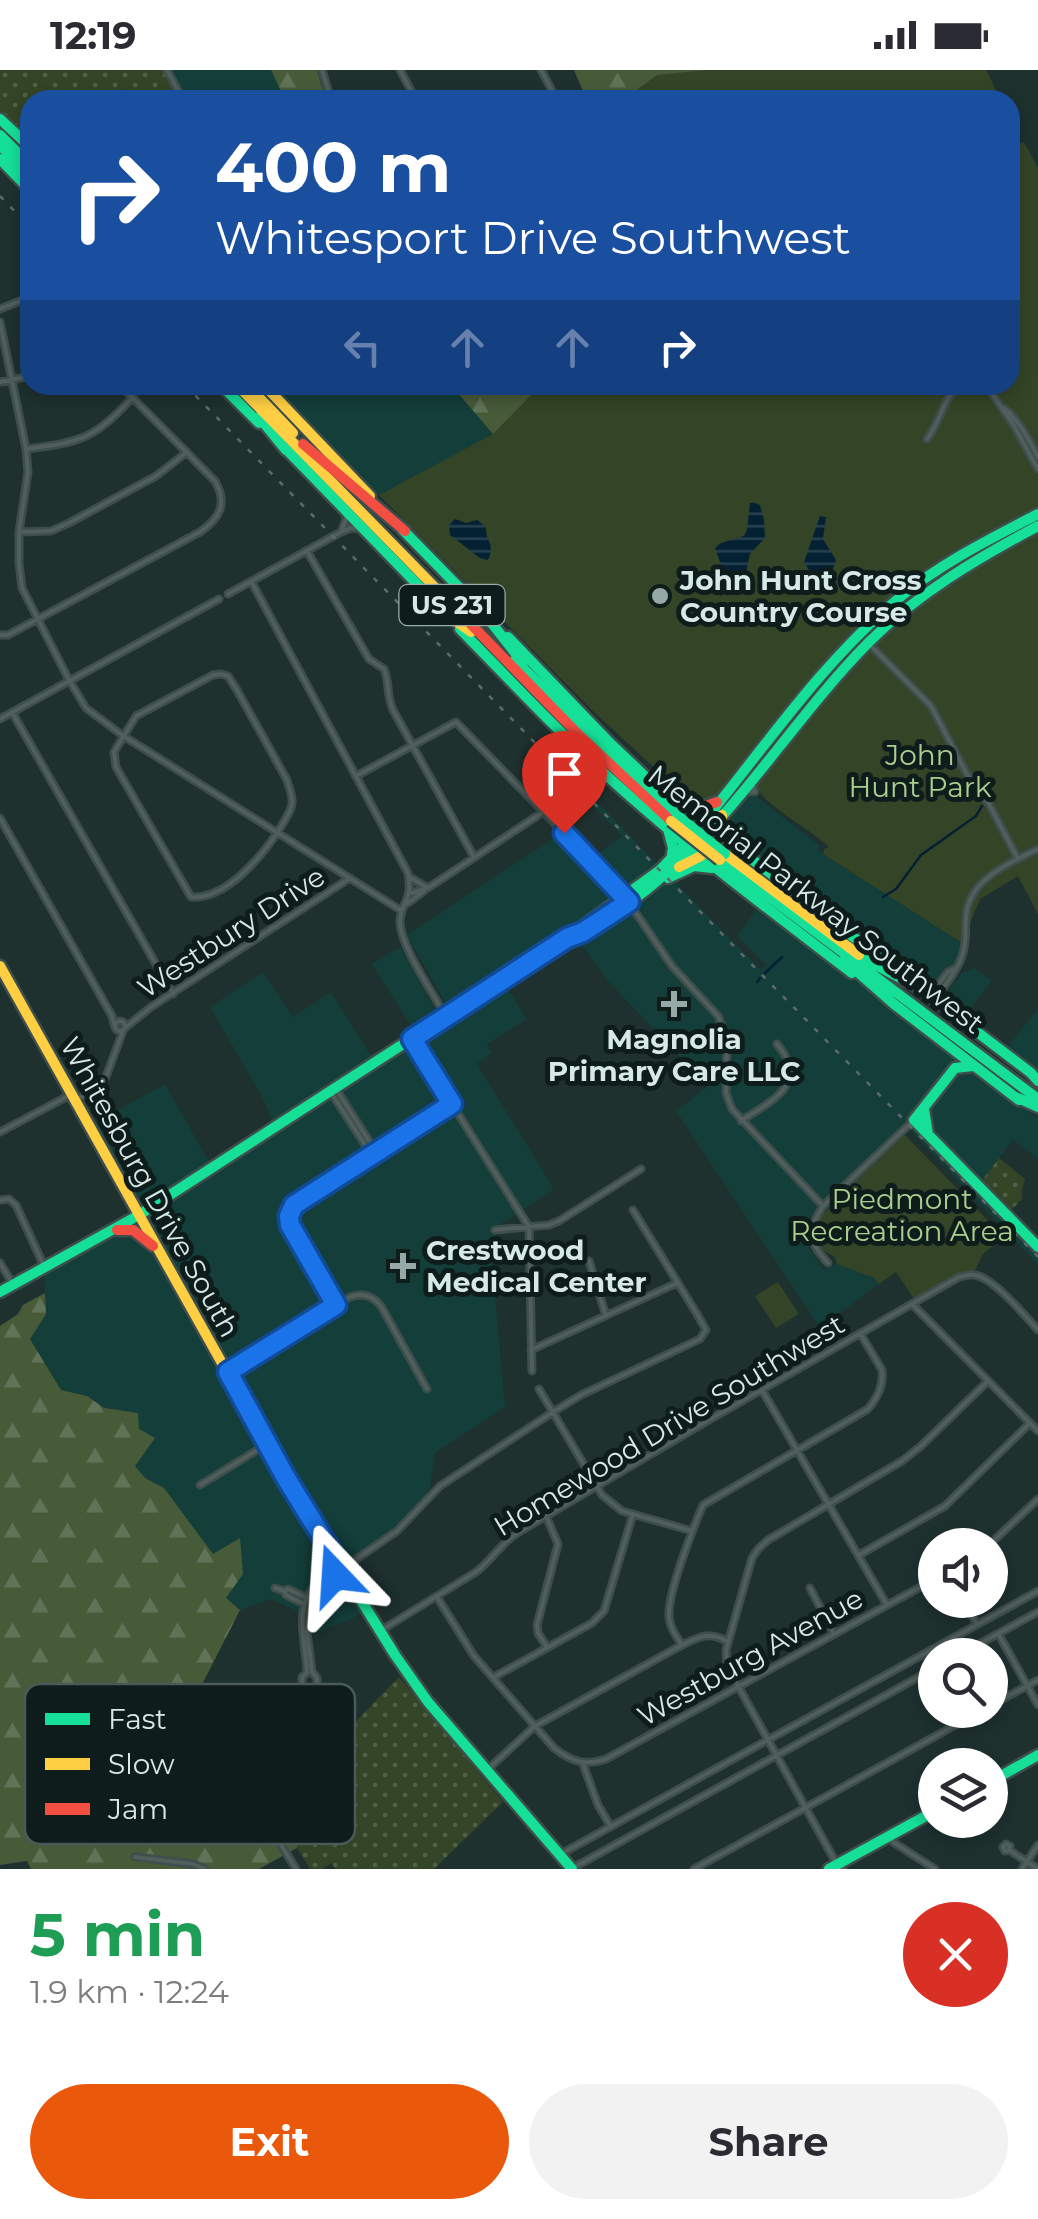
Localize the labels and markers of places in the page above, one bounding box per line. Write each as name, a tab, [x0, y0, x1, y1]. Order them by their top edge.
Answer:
place label: John Hunt Cross Country Course	[679, 563, 922, 629]
marker: John Hunt Cross Country Course	[649, 585, 671, 607]
pin	[522, 731, 607, 834]
marker: Magnolia Primary Care LLC	[661, 991, 687, 1017]
place label: Magnolia Primary Care LLC	[548, 1022, 800, 1088]
place label: Crestwood Medical Center	[426, 1233, 647, 1299]
marker: Crestwood Medical Center	[390, 1253, 416, 1279]

